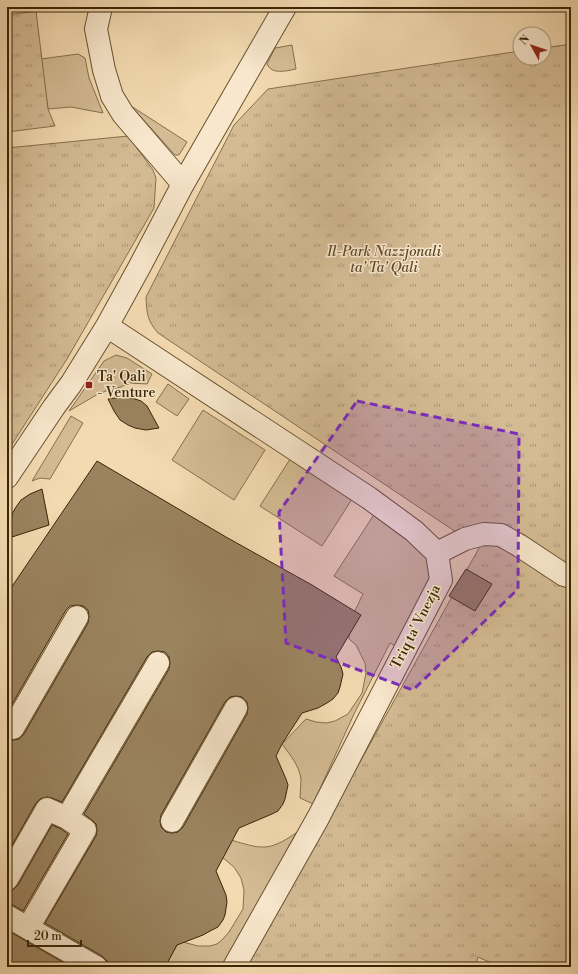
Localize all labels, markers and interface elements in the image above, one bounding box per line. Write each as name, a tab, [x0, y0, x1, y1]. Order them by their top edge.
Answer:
north arrow	[512, 26, 552, 66]
text: N	[517, 32, 533, 48]
park label: Il-Park Nazzjonali ta' Ta' Qali	[326, 243, 442, 277]
place label: Ta' Qali - Venture	[97, 368, 156, 402]
marker: Ta' Qali - Venture	[84, 380, 94, 390]
street label: Triq ta' Vnezja	[387, 581, 445, 672]
scale bar	[28, 922, 81, 948]
text: 20 m	[34, 929, 62, 944]

